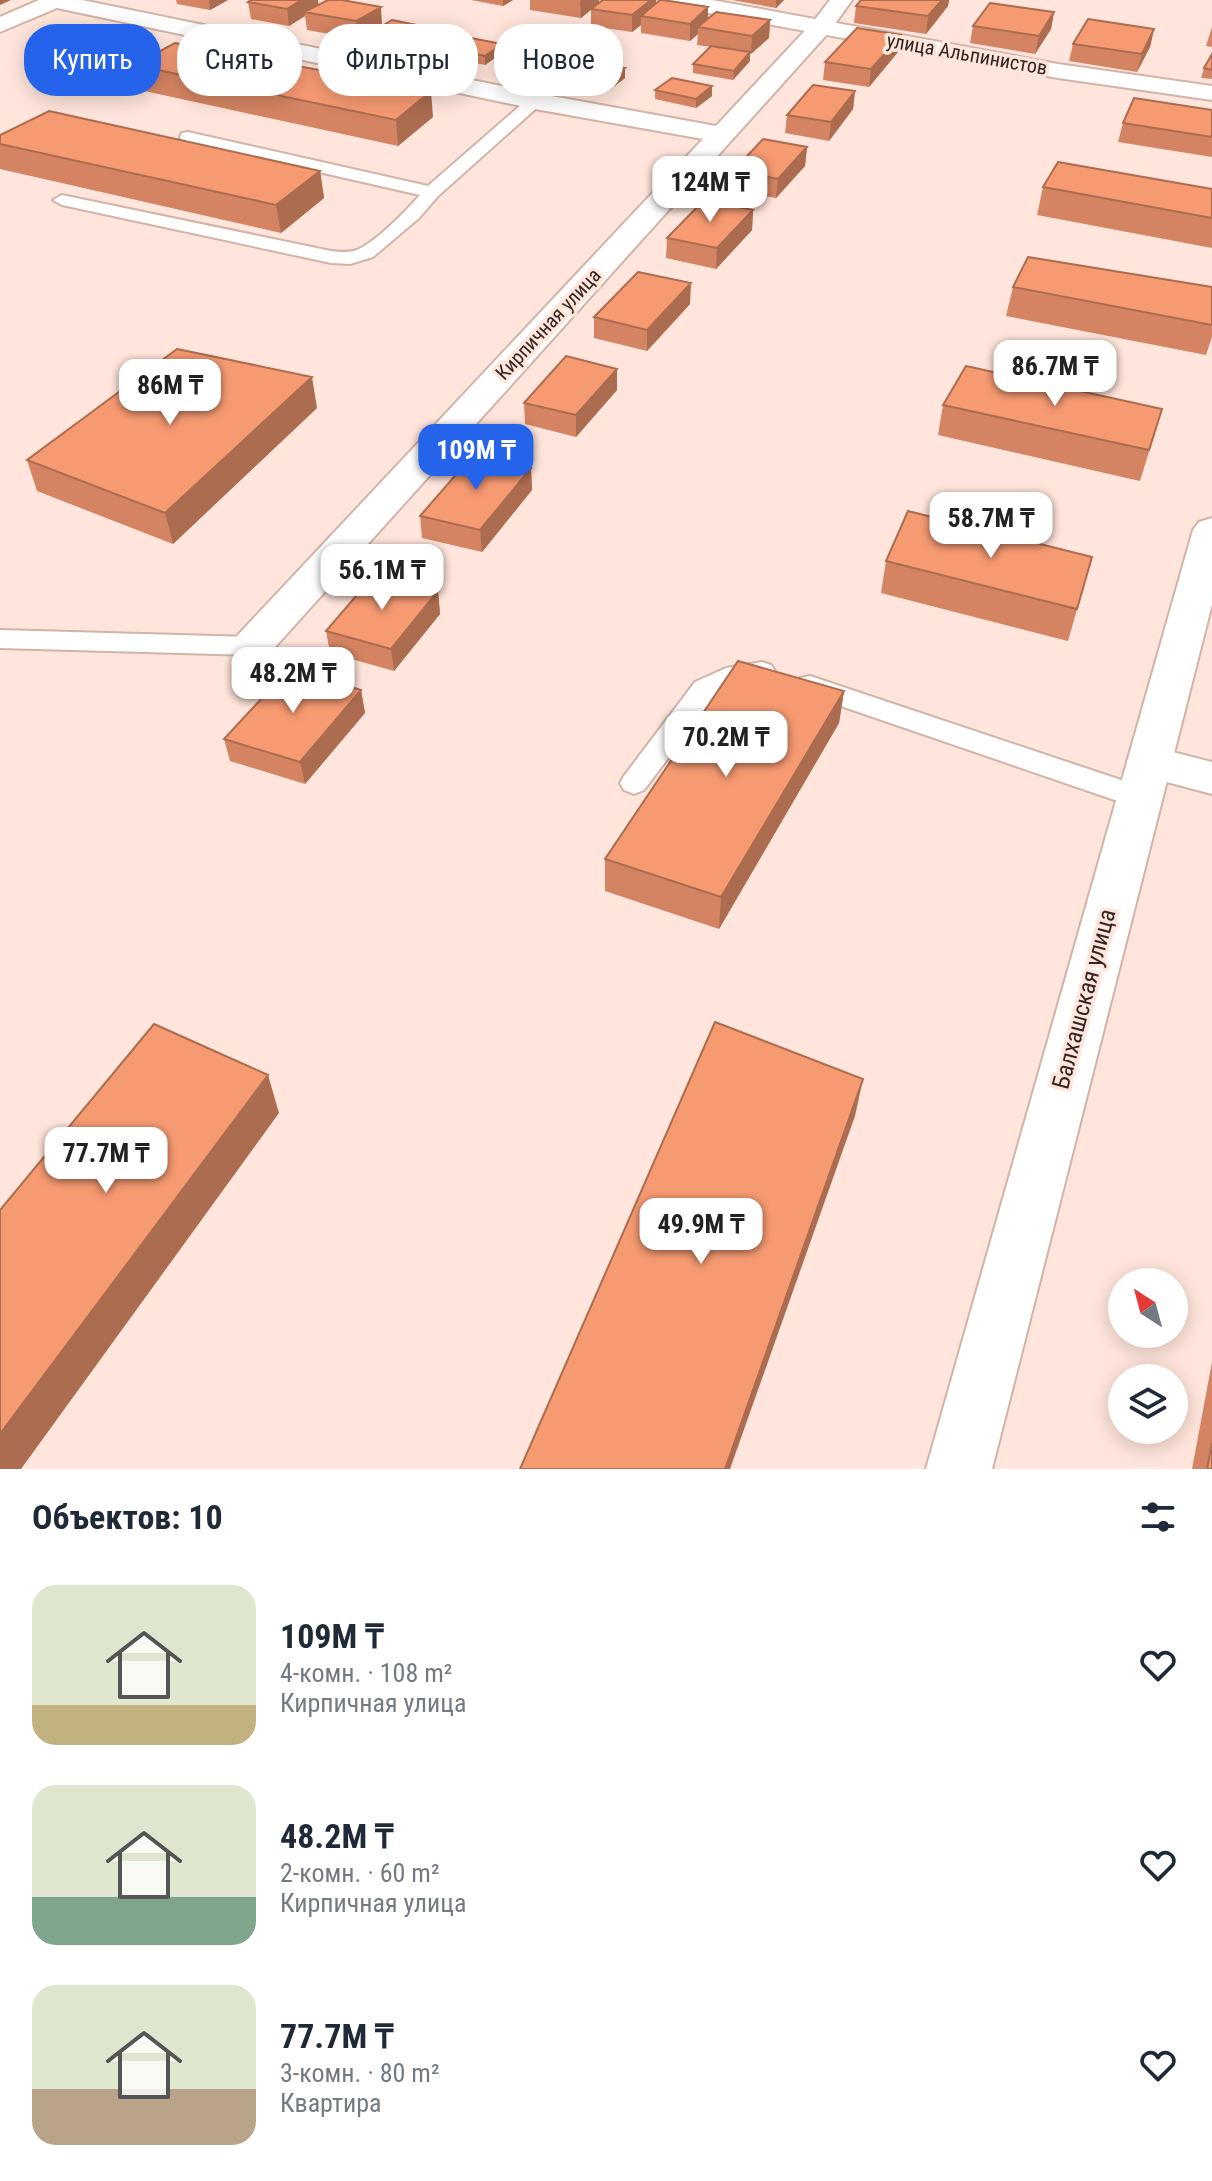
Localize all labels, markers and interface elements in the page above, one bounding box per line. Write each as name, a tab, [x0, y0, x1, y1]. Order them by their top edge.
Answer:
chip: Купить	[24, 24, 161, 96]
chip: Снять	[177, 24, 302, 96]
chip: Фильтры	[318, 24, 478, 96]
chip: Новое	[494, 24, 623, 96]
street label: улица Альпинистов	[885, 28, 1049, 80]
pin: 124M ₸	[645, 156, 775, 224]
text: 124M ₸	[670, 167, 750, 197]
street label: Кирпичная улица	[490, 263, 606, 385]
pin: 86.7M ₸	[981, 340, 1129, 408]
text: 86.7M ₸	[1012, 351, 1098, 381]
pin: 86M ₸	[114, 359, 226, 427]
text: 86M ₸	[137, 370, 203, 400]
pin: 109M ₸	[411, 424, 541, 492]
text: 109M ₸	[436, 435, 516, 465]
pin: 58.7M ₸	[917, 492, 1065, 560]
text: 58.7M ₸	[948, 503, 1034, 533]
pin: 56.1M ₸	[308, 544, 456, 612]
text: 56.1M ₸	[339, 555, 425, 585]
pin: 48.2M ₸	[219, 647, 367, 715]
text: 48.2M ₸	[250, 658, 336, 688]
pin: 70.2M ₸	[652, 711, 800, 779]
text: 70.2M ₸	[683, 722, 769, 752]
street label: Балхашская улица	[1047, 906, 1121, 1092]
pin: 77.7M ₸	[32, 1127, 180, 1195]
text: 77.7M ₸	[63, 1138, 149, 1168]
pin: 49.9M ₸	[627, 1198, 775, 1266]
text: 49.9M ₸	[658, 1209, 744, 1239]
north arrow	[1108, 1268, 1188, 1348]
map controls	[1108, 1268, 1188, 1444]
button: layers	[1108, 1364, 1188, 1444]
icon: filters	[1136, 1495, 1180, 1539]
text: Объектов: 10	[32, 1497, 223, 1537]
text: 109M ₸	[280, 1616, 384, 1656]
icon: home	[96, 1617, 192, 1713]
icon: heart	[1136, 1643, 1180, 1687]
text: 4-комн. · 108 m²	[280, 1658, 452, 1688]
text: Кирпичная улица	[280, 1688, 466, 1718]
text: 48.2M ₸	[280, 1816, 394, 1856]
icon: home	[96, 1817, 192, 1913]
icon: heart	[1136, 1843, 1180, 1887]
text: 2-комн. · 60 m²	[280, 1858, 440, 1888]
text: Кирпичная улица	[280, 1888, 466, 1918]
text: 77.7M ₸	[280, 2016, 394, 2056]
icon: home	[96, 2017, 192, 2113]
icon: heart	[1136, 2043, 1180, 2087]
text: 3-комн. · 80 m²	[280, 2058, 440, 2088]
text: Квартира	[280, 2088, 382, 2118]

